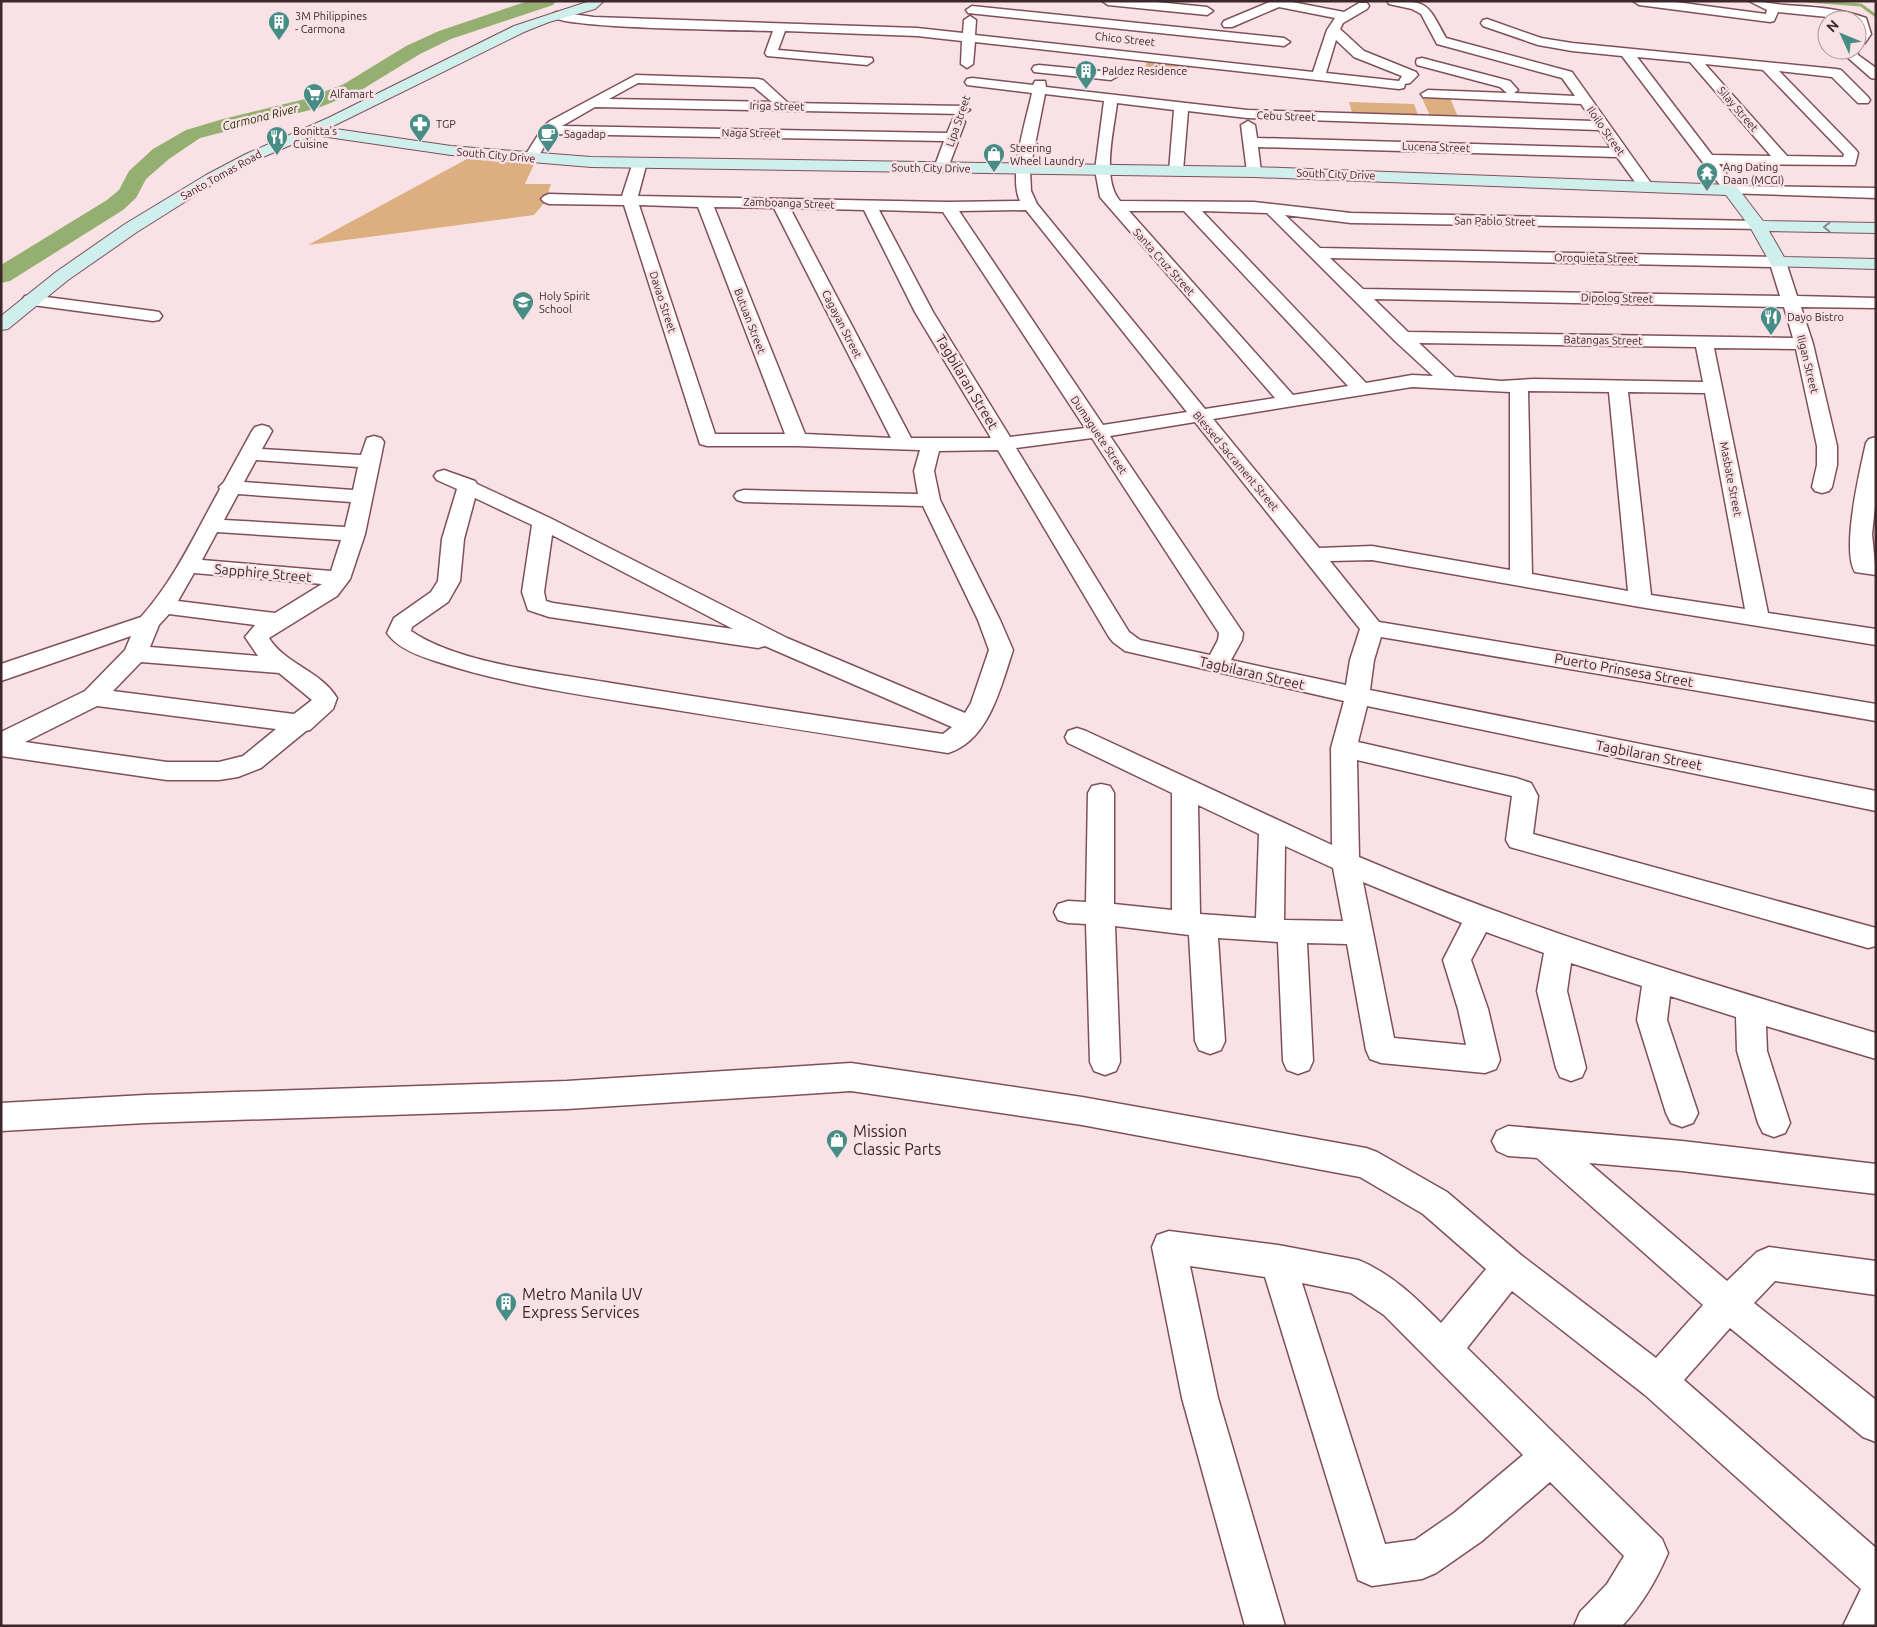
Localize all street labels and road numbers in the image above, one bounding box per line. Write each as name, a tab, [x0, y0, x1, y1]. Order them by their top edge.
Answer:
street label: Chico Street	[1094, 30, 1156, 48]
street label: Silay Street	[1715, 84, 1761, 134]
street label: Lipa Street	[944, 93, 973, 148]
street label: Iriga Street	[749, 100, 805, 112]
street label: Iloilo Street	[1585, 104, 1628, 158]
street label: Cebu Street	[1256, 109, 1316, 123]
street label: Naga Street	[722, 126, 781, 140]
street label: Lucena Street	[1402, 140, 1471, 154]
street label: South City Drive	[456, 146, 536, 164]
street label: Santo Tomas Road	[178, 148, 264, 202]
street label: South City Drive	[891, 161, 971, 175]
street label: South City Drive	[1296, 167, 1376, 181]
street label: Zamboanga Street	[743, 195, 836, 211]
street label: San Pablo Street	[1454, 214, 1536, 228]
street label: Santa Cruz Street	[1131, 226, 1198, 298]
street label: Oroquieta Street	[1554, 251, 1639, 265]
street label: Davao Street	[647, 270, 679, 335]
street label: Butuan Street	[732, 287, 768, 356]
street label: Cagayan Street	[820, 288, 865, 361]
street label: Dipolog Street	[1581, 291, 1654, 305]
street label: Tagbilaran Street	[932, 332, 1002, 433]
street label: Batangas Street	[1563, 333, 1643, 347]
street label: Iligan Street	[1795, 334, 1821, 395]
street label: Dumaguete Street	[1068, 394, 1130, 477]
street label: Blessed Sacrament Street	[1191, 409, 1282, 514]
street label: Masbate Street	[1718, 441, 1744, 518]
street label: Sapphire Street	[214, 561, 313, 585]
street label: Puerto Prinsesa Street	[1553, 650, 1695, 690]
street label: Tagbilaran Street	[1198, 653, 1307, 693]
street label: Tagbilaran Street	[1595, 737, 1704, 773]

